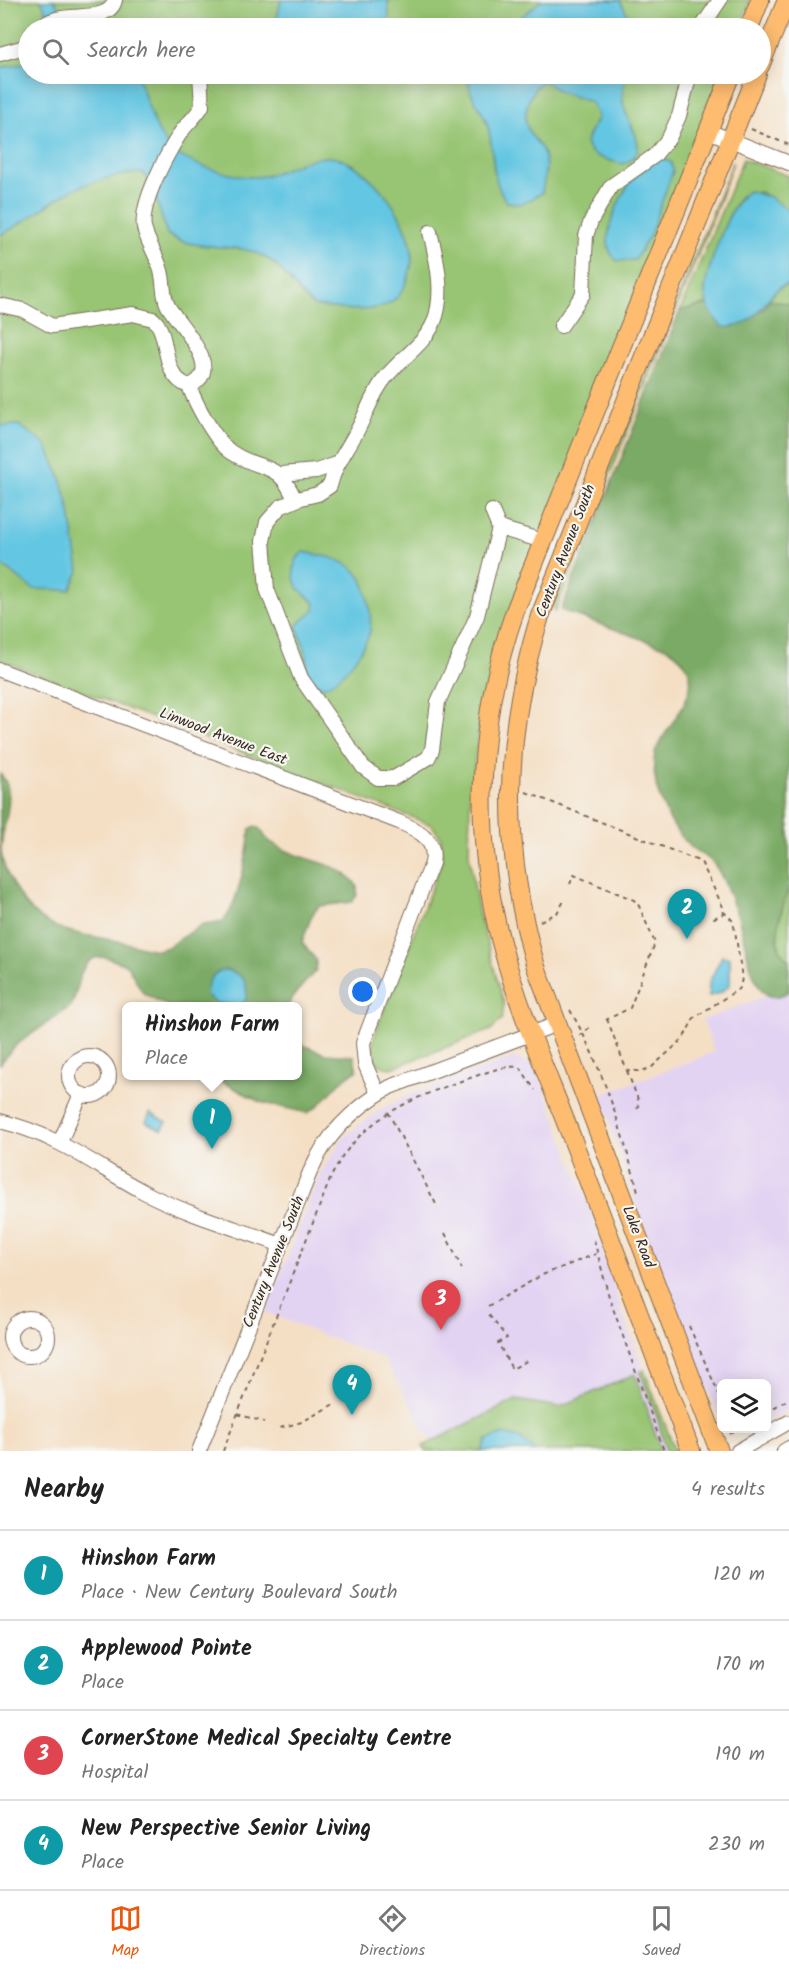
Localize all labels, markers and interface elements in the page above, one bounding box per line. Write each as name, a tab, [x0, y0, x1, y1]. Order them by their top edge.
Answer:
search box	[18, 18, 771, 84]
text: Search here	[87, 34, 195, 69]
icon: search	[39, 35, 72, 68]
street label: Century Avenue South	[530, 481, 602, 621]
street label: Linwood Avenue East	[156, 702, 291, 772]
pin: 2	[668, 890, 706, 939]
your location	[348, 977, 377, 1006]
popup	[122, 1002, 302, 1080]
text: Hinshon Farm	[145, 1008, 279, 1043]
text: Place	[145, 1043, 188, 1075]
pin: 1	[192, 1100, 232, 1149]
street label: Century Avenue South	[237, 1192, 311, 1332]
street label: Lake Road	[615, 1202, 661, 1272]
pin: 3	[422, 1280, 460, 1330]
pin: 4	[332, 1366, 372, 1415]
map controls	[717, 1379, 771, 1433]
button: layers	[717, 1379, 771, 1433]
text: Nearby	[24, 1469, 104, 1511]
text: 4 results	[691, 1474, 765, 1506]
text: Hinshon Farm	[81, 1542, 216, 1577]
text: 1	[40, 1559, 47, 1591]
text: 120 m	[713, 1559, 765, 1591]
text: Place · New Century Boulevard South	[81, 1577, 397, 1609]
text: Applewood Pointe	[81, 1632, 252, 1667]
text: 2	[38, 1649, 49, 1681]
text: 170 m	[716, 1649, 765, 1681]
text: Place	[81, 1667, 124, 1699]
text: CornerStone Medical Specialty Centre	[81, 1722, 451, 1757]
text: 3	[38, 1739, 49, 1771]
text: 190 m	[715, 1739, 765, 1771]
text: Hospital	[81, 1757, 148, 1789]
text: New Perspective Senior Living	[81, 1812, 371, 1847]
text: 4	[38, 1829, 49, 1861]
text: 230 m	[708, 1829, 765, 1861]
text: Place	[81, 1847, 124, 1879]
tab: Map	[109, 1902, 142, 1963]
tab: Directions	[359, 1902, 425, 1963]
tab: Saved	[642, 1902, 680, 1963]

